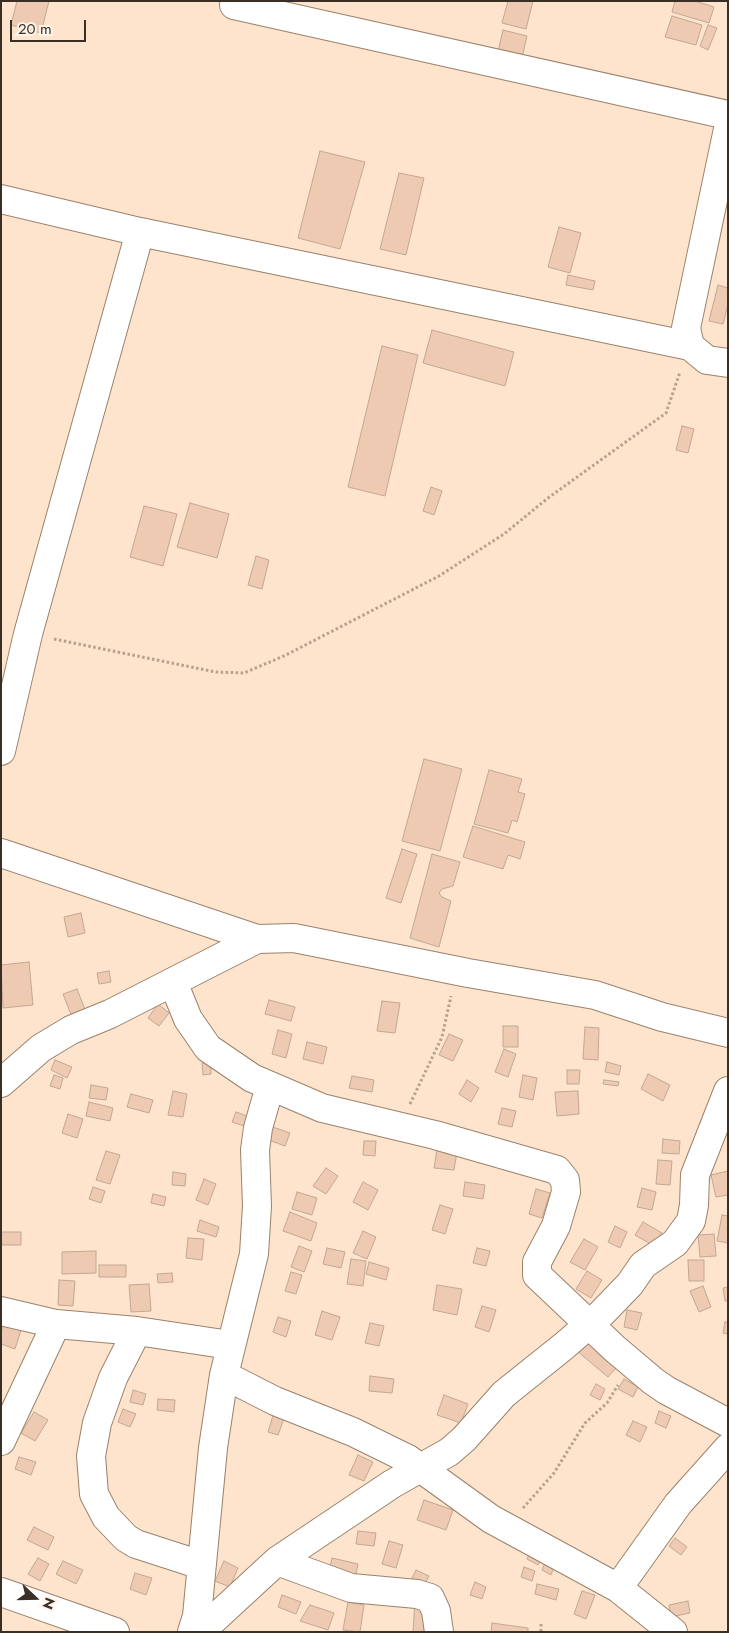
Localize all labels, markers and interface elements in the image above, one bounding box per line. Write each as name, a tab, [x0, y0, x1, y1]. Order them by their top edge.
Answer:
scale bar	[12, 10, 89, 42]
text: 20 m	[18, 18, 52, 40]
north arrow	[10, 1573, 60, 1623]
text: N	[38, 1595, 60, 1612]

